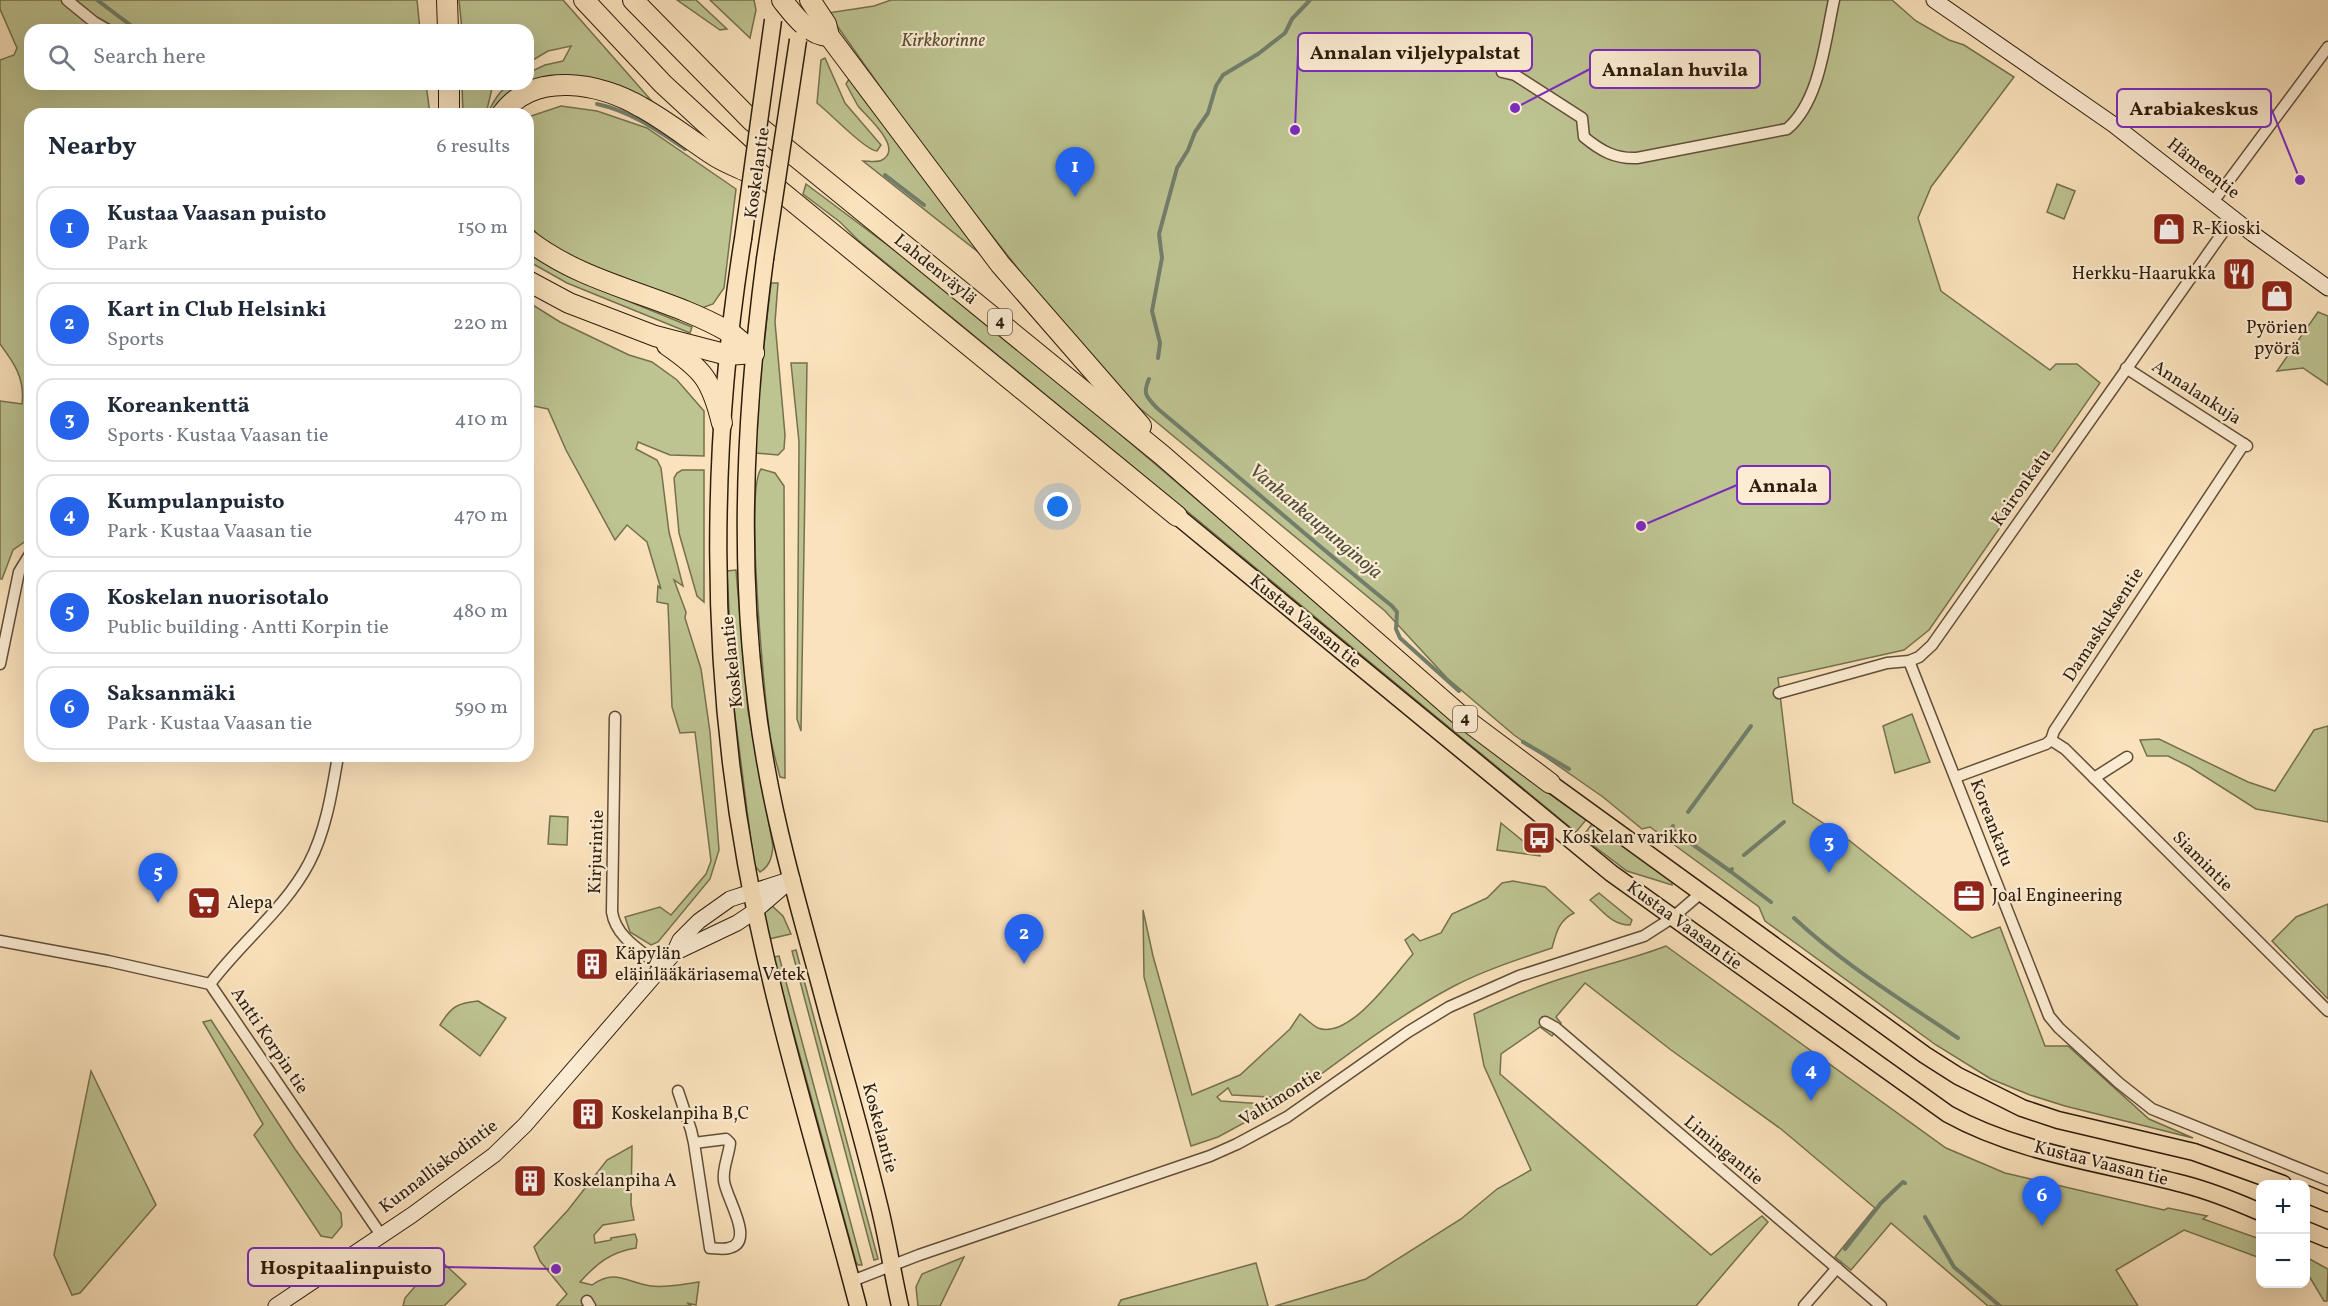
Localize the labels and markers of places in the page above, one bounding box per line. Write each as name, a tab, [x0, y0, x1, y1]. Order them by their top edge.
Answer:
callout: Annalan viljelypalstat	[1298, 33, 1532, 71]
callout: Annalan huvila	[1590, 50, 1760, 88]
callout: Arabiakeskus	[2117, 89, 2271, 127]
pin: 1	[1056, 148, 1094, 197]
shop icon: R-Kioski	[2151, 211, 2187, 247]
place label: R-Kioski	[2192, 217, 2261, 242]
restaurant icon: Herkku-Haarukka	[2221, 256, 2257, 292]
place label: Herkku-Haarukka	[2072, 262, 2216, 287]
shop icon: Pyörien pyörä	[2259, 278, 2295, 314]
place label: Pyörien pyörä	[2246, 316, 2308, 362]
callout: Annala	[1737, 466, 1830, 504]
bus stop icon: Koskelan varikko	[1521, 820, 1557, 856]
pin: 3	[1810, 824, 1848, 873]
place label: Koskelan varikko	[1562, 826, 1697, 851]
pin: 5	[138, 854, 178, 903]
office icon: Joal Engineering	[1951, 878, 1987, 914]
place label: Joal Engineering	[1992, 884, 2122, 909]
supermarket icon: Alepa	[186, 885, 222, 921]
place label: Alepa	[227, 891, 273, 916]
pin: 2	[1004, 914, 1044, 964]
place label: Käpylän eläinlääkäriasema Vetek	[615, 942, 806, 988]
building icon: Käpylän eläinlääkäriasema Vetek	[574, 946, 610, 982]
pin: 4	[1792, 1052, 1830, 1101]
building icon: Koskelanpiha B,C	[570, 1096, 606, 1132]
place label: Koskelanpiha B,C	[611, 1102, 749, 1127]
building icon: Koskelanpiha A	[512, 1163, 548, 1199]
place label: Koskelanpiha A	[553, 1169, 677, 1194]
pin: 6	[2022, 1176, 2062, 1226]
callout: Hospitaalinpuisto	[248, 1248, 444, 1286]

